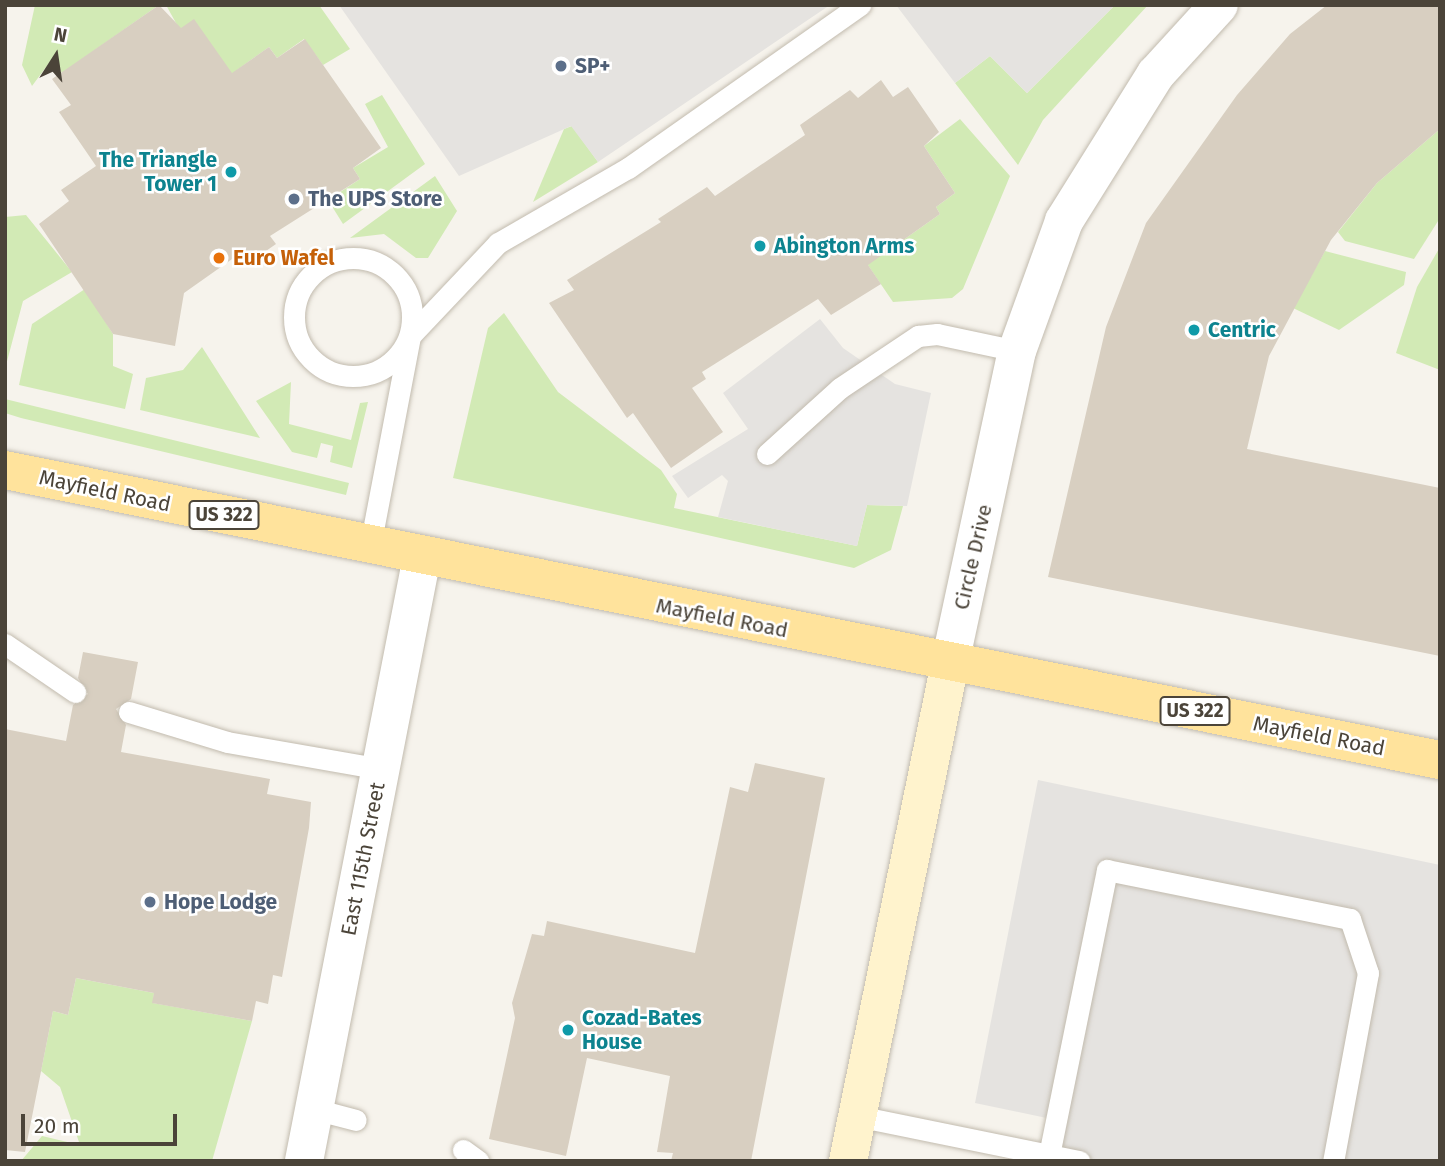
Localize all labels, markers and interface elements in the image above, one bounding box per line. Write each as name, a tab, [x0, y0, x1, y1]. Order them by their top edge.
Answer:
north arrow	[21, 21, 91, 91]
text: N	[52, 22, 69, 48]
place label: SP+	[575, 53, 611, 79]
marker: SP+	[553, 58, 569, 74]
place label: The Triangle Tower 1	[99, 147, 217, 197]
marker: The Triangle Tower 1	[223, 164, 239, 180]
place label: The UPS Store	[308, 186, 442, 212]
marker: The UPS Store	[286, 191, 302, 207]
place label: Abington Arms	[774, 233, 914, 259]
marker: Abington Arms	[752, 238, 768, 254]
place label: Euro Wafel	[233, 245, 335, 271]
marker: Euro Wafel	[211, 250, 227, 266]
place label: Centric	[1208, 317, 1276, 343]
marker: Centric	[1186, 322, 1202, 338]
street label: Mayfield Road	[37, 465, 173, 517]
road number: US 322	[187, 500, 261, 530]
street label: Circle Drive	[949, 502, 997, 612]
street label: Mayfield Road	[654, 593, 790, 643]
road number: US 322	[1158, 696, 1232, 726]
street label: Mayfield Road	[1251, 711, 1387, 761]
street label: East 115th Street	[336, 780, 390, 938]
place label: Hope Lodge	[164, 889, 277, 915]
marker: Hope Lodge	[142, 894, 158, 910]
place label: Cozad-Bates House	[582, 1005, 702, 1055]
marker: Cozad-Bates House	[560, 1022, 576, 1038]
scale bar	[24, 1100, 180, 1144]
text: 20 m	[34, 1113, 80, 1139]

